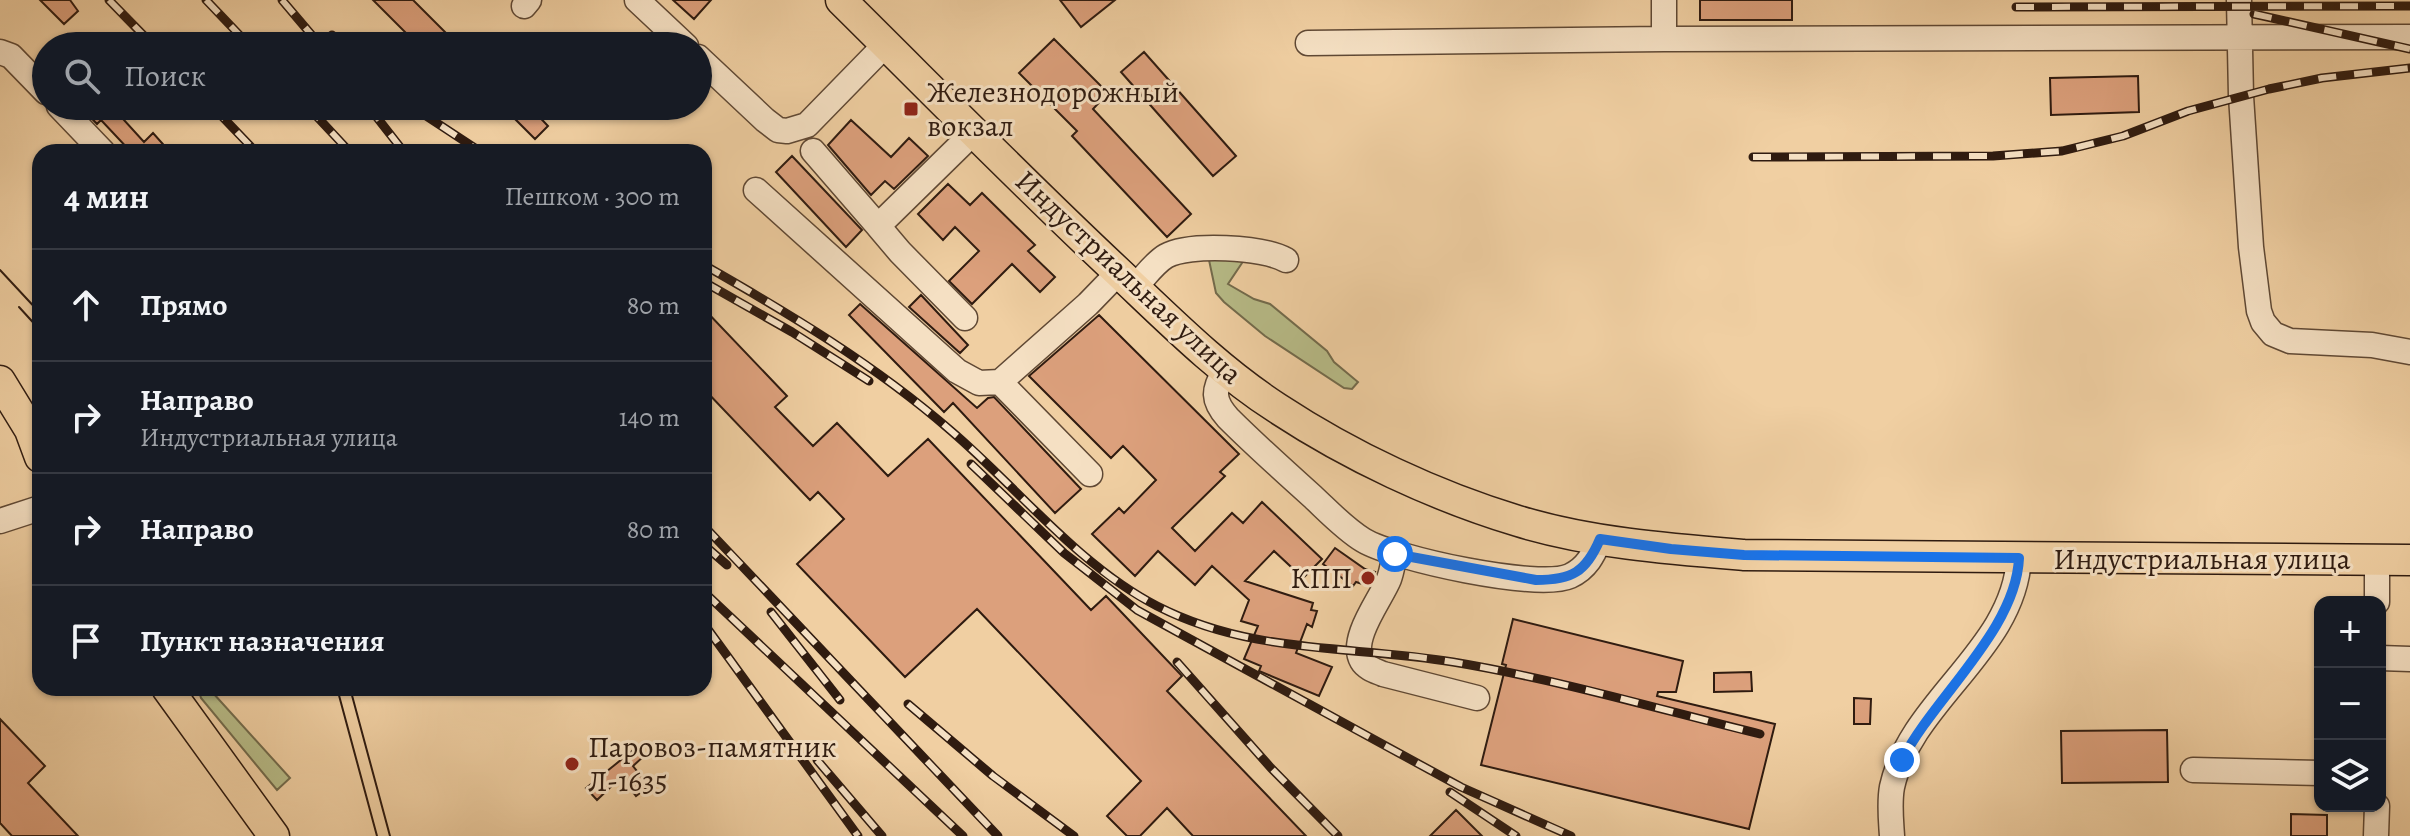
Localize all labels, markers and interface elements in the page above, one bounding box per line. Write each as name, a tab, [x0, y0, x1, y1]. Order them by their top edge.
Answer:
search box	[32, 32, 712, 120]
icon: search	[60, 54, 104, 98]
text: Поиск	[124, 56, 206, 96]
place label: Железнодорожный вокзал	[927, 72, 1179, 146]
marker: Железнодорожный вокзал	[902, 100, 920, 118]
street label: Индустриальная улица	[1007, 161, 1252, 393]
text: 4 мин	[64, 173, 149, 220]
text: Пешком · 300 m	[505, 179, 680, 214]
icon: ahead	[64, 283, 108, 327]
text: Прямо	[140, 285, 227, 325]
text: 80 m	[627, 288, 680, 323]
text: Направо	[140, 380, 254, 420]
icon: right	[64, 395, 108, 439]
text: 140 m	[619, 400, 680, 435]
text: Индустриальная улица	[140, 420, 398, 455]
icon: right	[64, 507, 108, 551]
text: Направо	[140, 509, 254, 549]
text: 80 m	[627, 512, 680, 547]
route start	[1377, 536, 1413, 572]
street label: Индустриальная улица	[2053, 539, 2351, 579]
place label: КПП	[1290, 558, 1352, 598]
marker: КПП	[1359, 569, 1377, 587]
map controls	[2314, 596, 2386, 812]
button: +	[2314, 596, 2386, 668]
icon: arrive	[64, 619, 108, 663]
text: Пункт назначения	[140, 621, 385, 661]
button: −	[2314, 668, 2386, 740]
place label: Паровоз-памятник Л-1635	[588, 727, 837, 801]
button: layers	[2314, 740, 2386, 812]
route end	[1884, 742, 1920, 778]
marker: Паровоз-памятник Л-1635	[563, 755, 581, 773]

